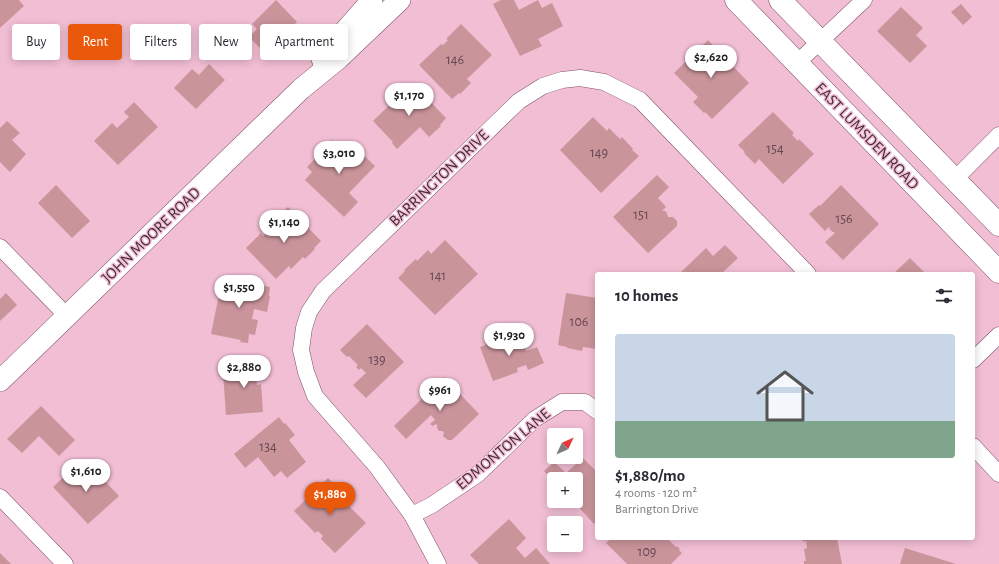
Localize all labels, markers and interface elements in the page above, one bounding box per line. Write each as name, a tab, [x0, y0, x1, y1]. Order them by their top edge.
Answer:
chip: Buy	[12, 24, 60, 60]
chip: Rent	[68, 24, 122, 60]
chip: Filters	[130, 24, 191, 60]
chip: New	[199, 24, 252, 60]
chip: Apartment	[260, 24, 348, 60]
pin: $2,620	[678, 45, 744, 79]
text: $2,620	[694, 51, 728, 64]
house number: 146	[446, 53, 464, 67]
street label: EAST LUMSDEN ROAD	[812, 80, 922, 192]
pin: $1,170	[376, 83, 442, 117]
text: $1,170	[394, 89, 424, 102]
street label: BARRINGTON DRIVE	[386, 127, 492, 229]
pin: $3,010	[306, 141, 372, 175]
house number: 154	[766, 142, 784, 156]
house number: 149	[590, 146, 608, 160]
text: $3,010	[323, 147, 355, 160]
street label: JOHN MOORE ROAD	[99, 184, 203, 286]
house number: 151	[633, 208, 649, 222]
pin: $1,140	[251, 210, 317, 244]
house number: 156	[835, 212, 853, 226]
text: $1,140	[268, 216, 300, 229]
house number: 141	[430, 269, 446, 283]
pin: $1,550	[206, 275, 272, 309]
text: $1,550	[223, 281, 255, 294]
icon: filters	[933, 285, 955, 307]
text: 10 homes	[615, 287, 678, 304]
house number: 106	[570, 315, 588, 329]
pin: $1,930	[476, 323, 542, 357]
text: $1,930	[493, 329, 525, 342]
house number: 139	[368, 353, 386, 367]
pin: $2,880	[211, 355, 277, 389]
icon: home	[749, 360, 821, 432]
text: $2,880	[227, 361, 261, 374]
pin: $961	[416, 378, 464, 412]
text: $961	[428, 384, 452, 397]
street label: EDMONTON LANE	[453, 405, 553, 493]
north arrow	[547, 428, 583, 464]
map controls	[547, 428, 583, 552]
house number: 134	[259, 440, 277, 454]
pin: $1,610	[53, 459, 119, 493]
text: $1,610	[70, 465, 102, 478]
text: $1,880/mo	[615, 467, 685, 484]
button: +	[547, 472, 583, 508]
pin: $1,880	[297, 482, 363, 516]
text: 4 rooms · 120 m²	[615, 487, 697, 500]
text: $1,880	[313, 488, 347, 501]
text: Barrington Drive	[615, 503, 699, 516]
button: −	[547, 516, 583, 552]
house number: 109	[638, 545, 656, 559]

